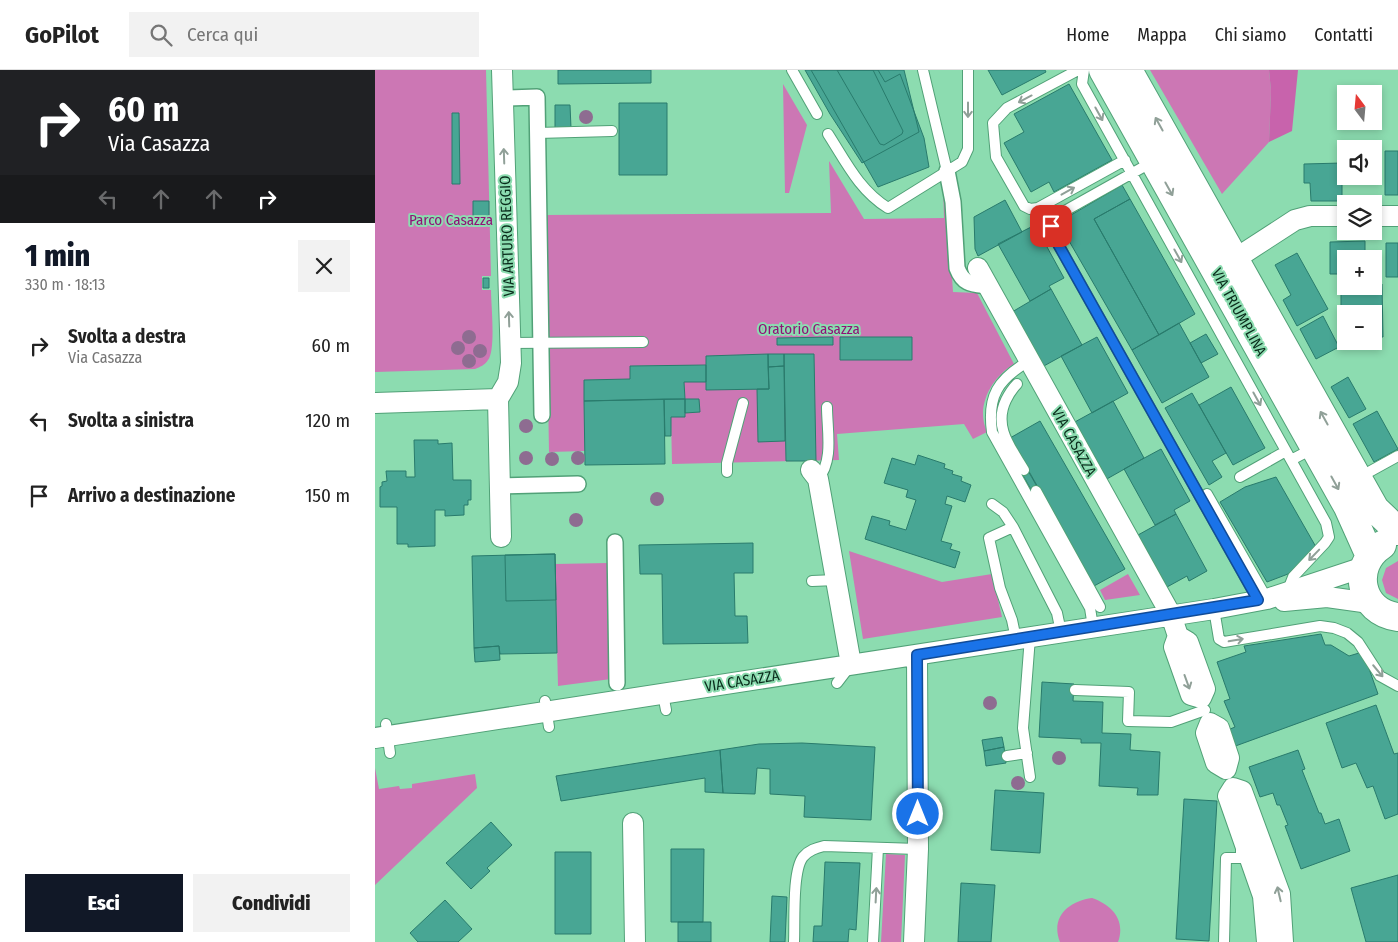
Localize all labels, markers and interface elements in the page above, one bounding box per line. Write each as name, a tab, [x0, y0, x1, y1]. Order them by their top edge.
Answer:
search box	[129, 12, 479, 57]
text: GoPilot	[25, 21, 99, 49]
icon: search	[147, 21, 175, 49]
text: Cerca qui	[187, 23, 258, 46]
text: Home	[1066, 24, 1109, 46]
text: Mappa	[1137, 24, 1187, 46]
text: Chi siamo	[1215, 24, 1286, 46]
text: Contatti	[1314, 24, 1373, 46]
north arrow	[1337, 85, 1383, 130]
map controls	[1337, 85, 1382, 350]
text: 60 m	[108, 88, 179, 130]
icon: right	[25, 90, 90, 155]
one-way arrow	[1018, 94, 1032, 104]
one-way arrow	[963, 101, 973, 117]
one-way arrow	[1095, 107, 1105, 121]
one-way arrow	[1153, 117, 1163, 132]
text: Via Casazza	[108, 130, 210, 157]
button: sound	[1337, 140, 1382, 185]
one-way arrow	[500, 148, 509, 164]
street label: VIA ARTURO REGGIO	[496, 175, 518, 297]
one-way arrow	[1165, 181, 1175, 196]
icon: left	[94, 185, 122, 213]
icon: ahead	[147, 185, 175, 213]
icon: ahead	[200, 185, 228, 213]
icon: right	[253, 185, 281, 213]
one-way arrow	[1060, 186, 1075, 196]
button: layers	[1337, 195, 1382, 240]
pin	[1030, 205, 1072, 247]
park label: Parco Casazza	[409, 211, 493, 229]
icon: arrive	[1037, 212, 1065, 240]
text: 1 min	[25, 238, 90, 274]
button: close	[298, 240, 350, 292]
one-way arrow	[1173, 249, 1183, 264]
button: +	[1337, 250, 1382, 295]
street label: VIA TRIUMPLINA	[1208, 265, 1270, 359]
text: 330 m · 18:13	[25, 275, 105, 294]
button: −	[1337, 305, 1382, 350]
one-way arrow	[504, 311, 514, 327]
park label: Oratorio Casazza	[758, 320, 860, 338]
text: Svolta a destra	[68, 325, 186, 348]
icon: right	[25, 332, 53, 360]
text: 60 m	[312, 334, 350, 357]
text: Via Casazza	[68, 348, 142, 367]
one-way arrow	[1252, 391, 1262, 405]
street label: VIA CASAZZA	[1048, 405, 1100, 480]
icon: left	[25, 407, 53, 435]
text: Svolta a sinistra	[68, 409, 194, 432]
text: 120 m	[305, 409, 350, 432]
one-way arrow	[1318, 412, 1328, 426]
one-way arrow	[1331, 475, 1340, 490]
icon: arrive	[25, 482, 53, 510]
text: Arrivo a destinazione	[68, 484, 235, 507]
text: 150 m	[305, 484, 350, 507]
one-way arrow	[1308, 549, 1320, 561]
one-way arrow	[1228, 635, 1244, 645]
one-way arrow	[1372, 664, 1383, 677]
street label: VIA CASAZZA	[703, 666, 781, 696]
one-way arrow	[1183, 673, 1192, 689]
position arrow	[891, 787, 943, 839]
button: Esci	[25, 874, 183, 932]
button: Condividi	[193, 874, 350, 932]
one-way arrow	[1274, 886, 1283, 902]
one-way arrow	[871, 887, 880, 903]

